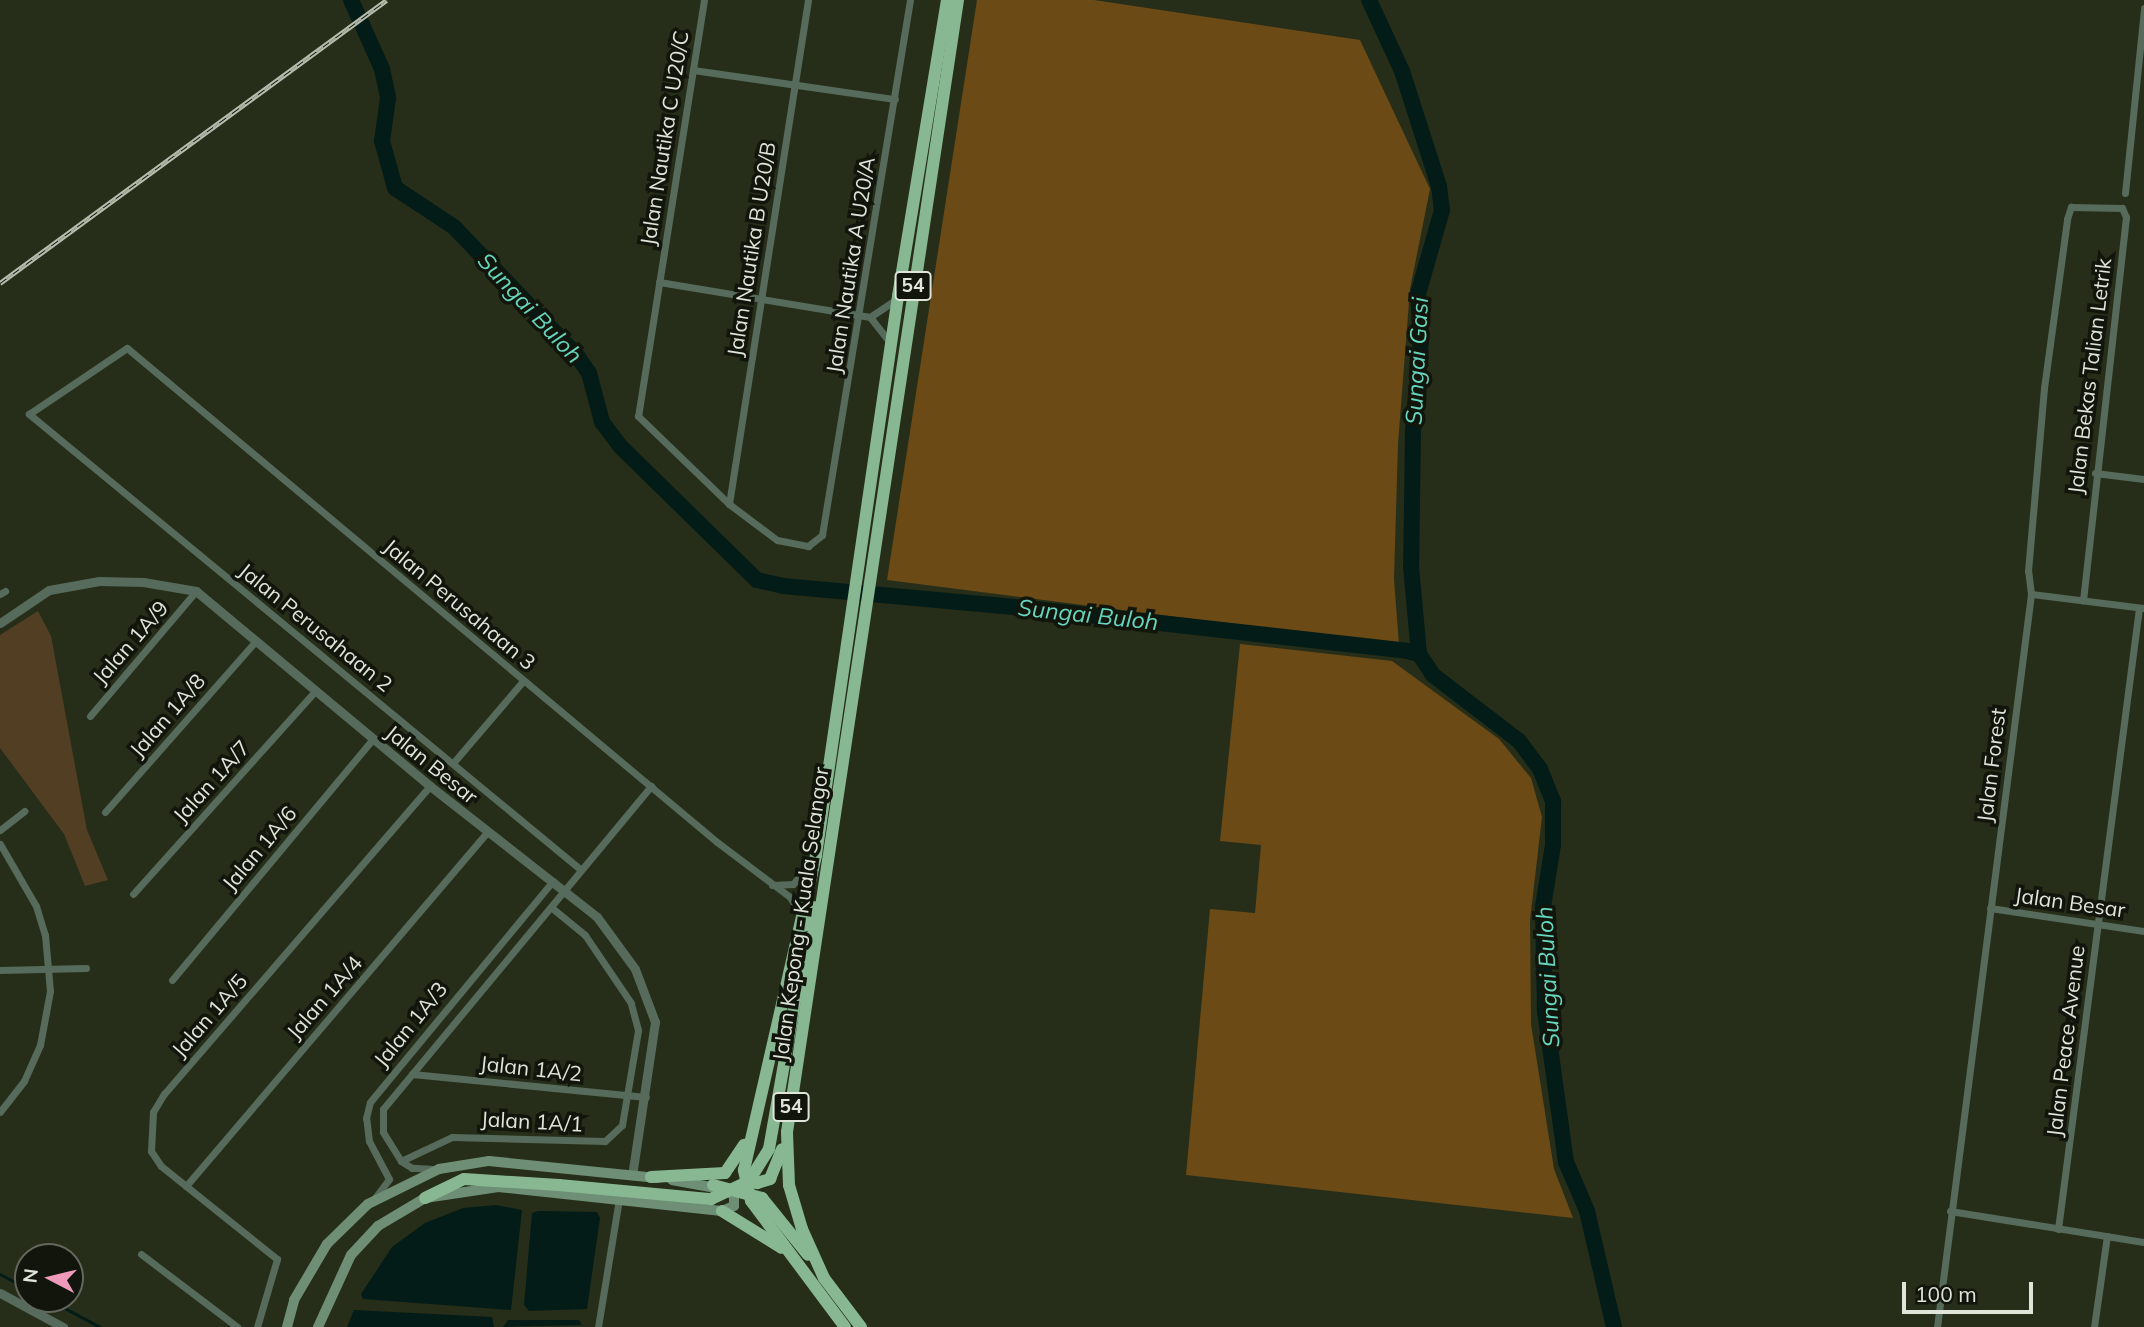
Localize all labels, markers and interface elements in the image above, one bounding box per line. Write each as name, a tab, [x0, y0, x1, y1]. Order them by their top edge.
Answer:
street label: Jalan Nautika C U20/C	[635, 29, 693, 247]
street label: Jalan Nautika B U20/B	[722, 140, 780, 358]
street label: Jalan Nautika A U20/A	[820, 155, 880, 375]
water label: Sungai Buloh	[472, 247, 588, 369]
street label: Jalan Bekas Talian Letrik	[2062, 257, 2116, 495]
road number: 54	[894, 270, 932, 302]
water label: Sungai Gasi	[1400, 297, 1434, 425]
street label: Jalan Perusahaan 3	[379, 533, 541, 675]
street label: Jalan Perusahaan 2	[234, 557, 398, 697]
water label: Sungai Buloh	[1016, 594, 1160, 636]
street label: Jalan 1A/9	[87, 595, 173, 689]
street label: Jalan 1A/8	[124, 668, 210, 762]
street label: Jalan Forest	[1971, 706, 2011, 824]
street label: Jalan Besar	[381, 719, 483, 809]
street label: Jalan 1A/7	[167, 735, 255, 827]
street label: Jalan Kepong - Kuala Selangor	[767, 765, 833, 1063]
street label: Jalan 1A/6	[217, 801, 301, 895]
street label: Jalan Besar	[2013, 882, 2127, 922]
water label: Sungai Buloh	[1531, 906, 1565, 1048]
street label: Jalan Peace Avenue	[2041, 944, 2089, 1138]
street label: Jalan 1A/4	[281, 950, 367, 1044]
street label: Jalan 1A/5	[166, 968, 252, 1062]
street label: Jalan 1A/3	[368, 976, 452, 1072]
street label: Jalan 1A/2	[479, 1050, 583, 1086]
road number: 54	[772, 1092, 810, 1122]
street label: Jalan 1A/1	[480, 1106, 584, 1136]
north arrow	[14, 1243, 84, 1313]
text: N	[17, 1267, 43, 1284]
scale bar	[1906, 1268, 2037, 1312]
text: 100 m	[1915, 1281, 1977, 1307]

